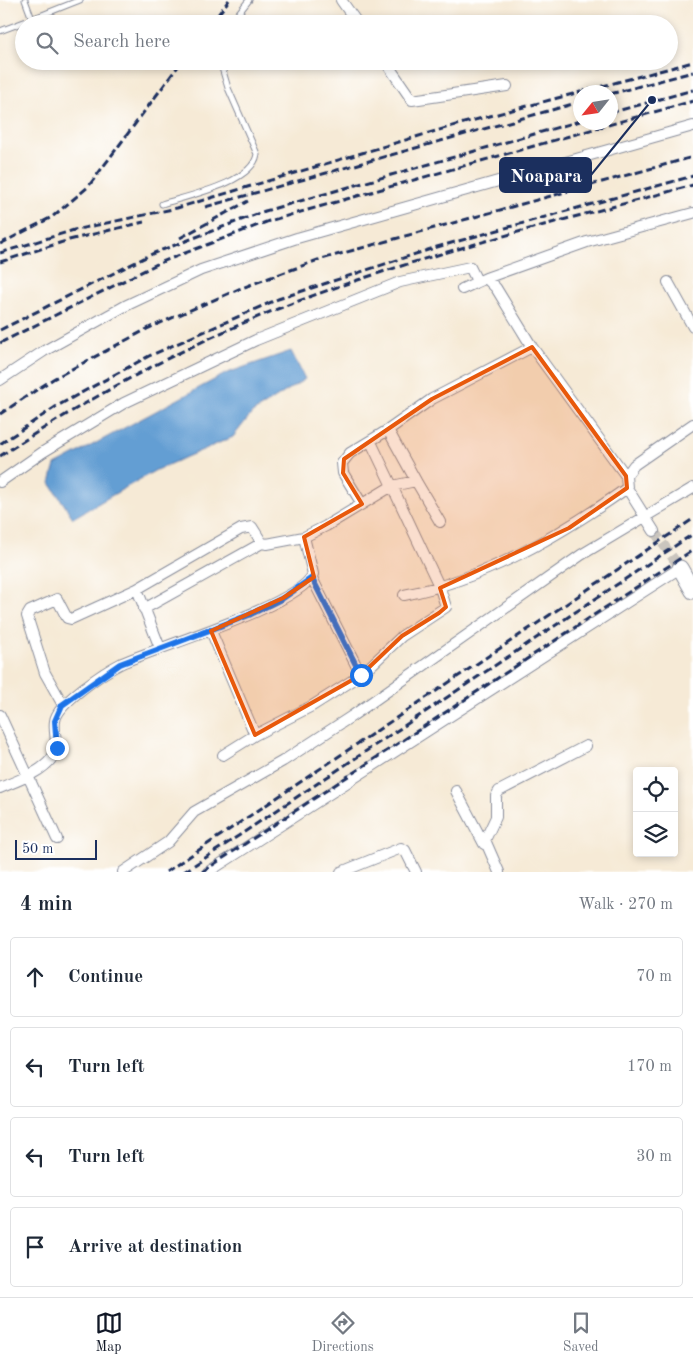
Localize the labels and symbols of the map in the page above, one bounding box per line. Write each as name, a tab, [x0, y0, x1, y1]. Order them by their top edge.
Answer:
north arrow	[573, 85, 618, 130]
callout: Noapara	[500, 158, 591, 192]
text: Noapara	[510, 168, 582, 187]
route start	[350, 664, 373, 687]
route end	[46, 737, 69, 760]
scale bar	[15, 837, 98, 860]

